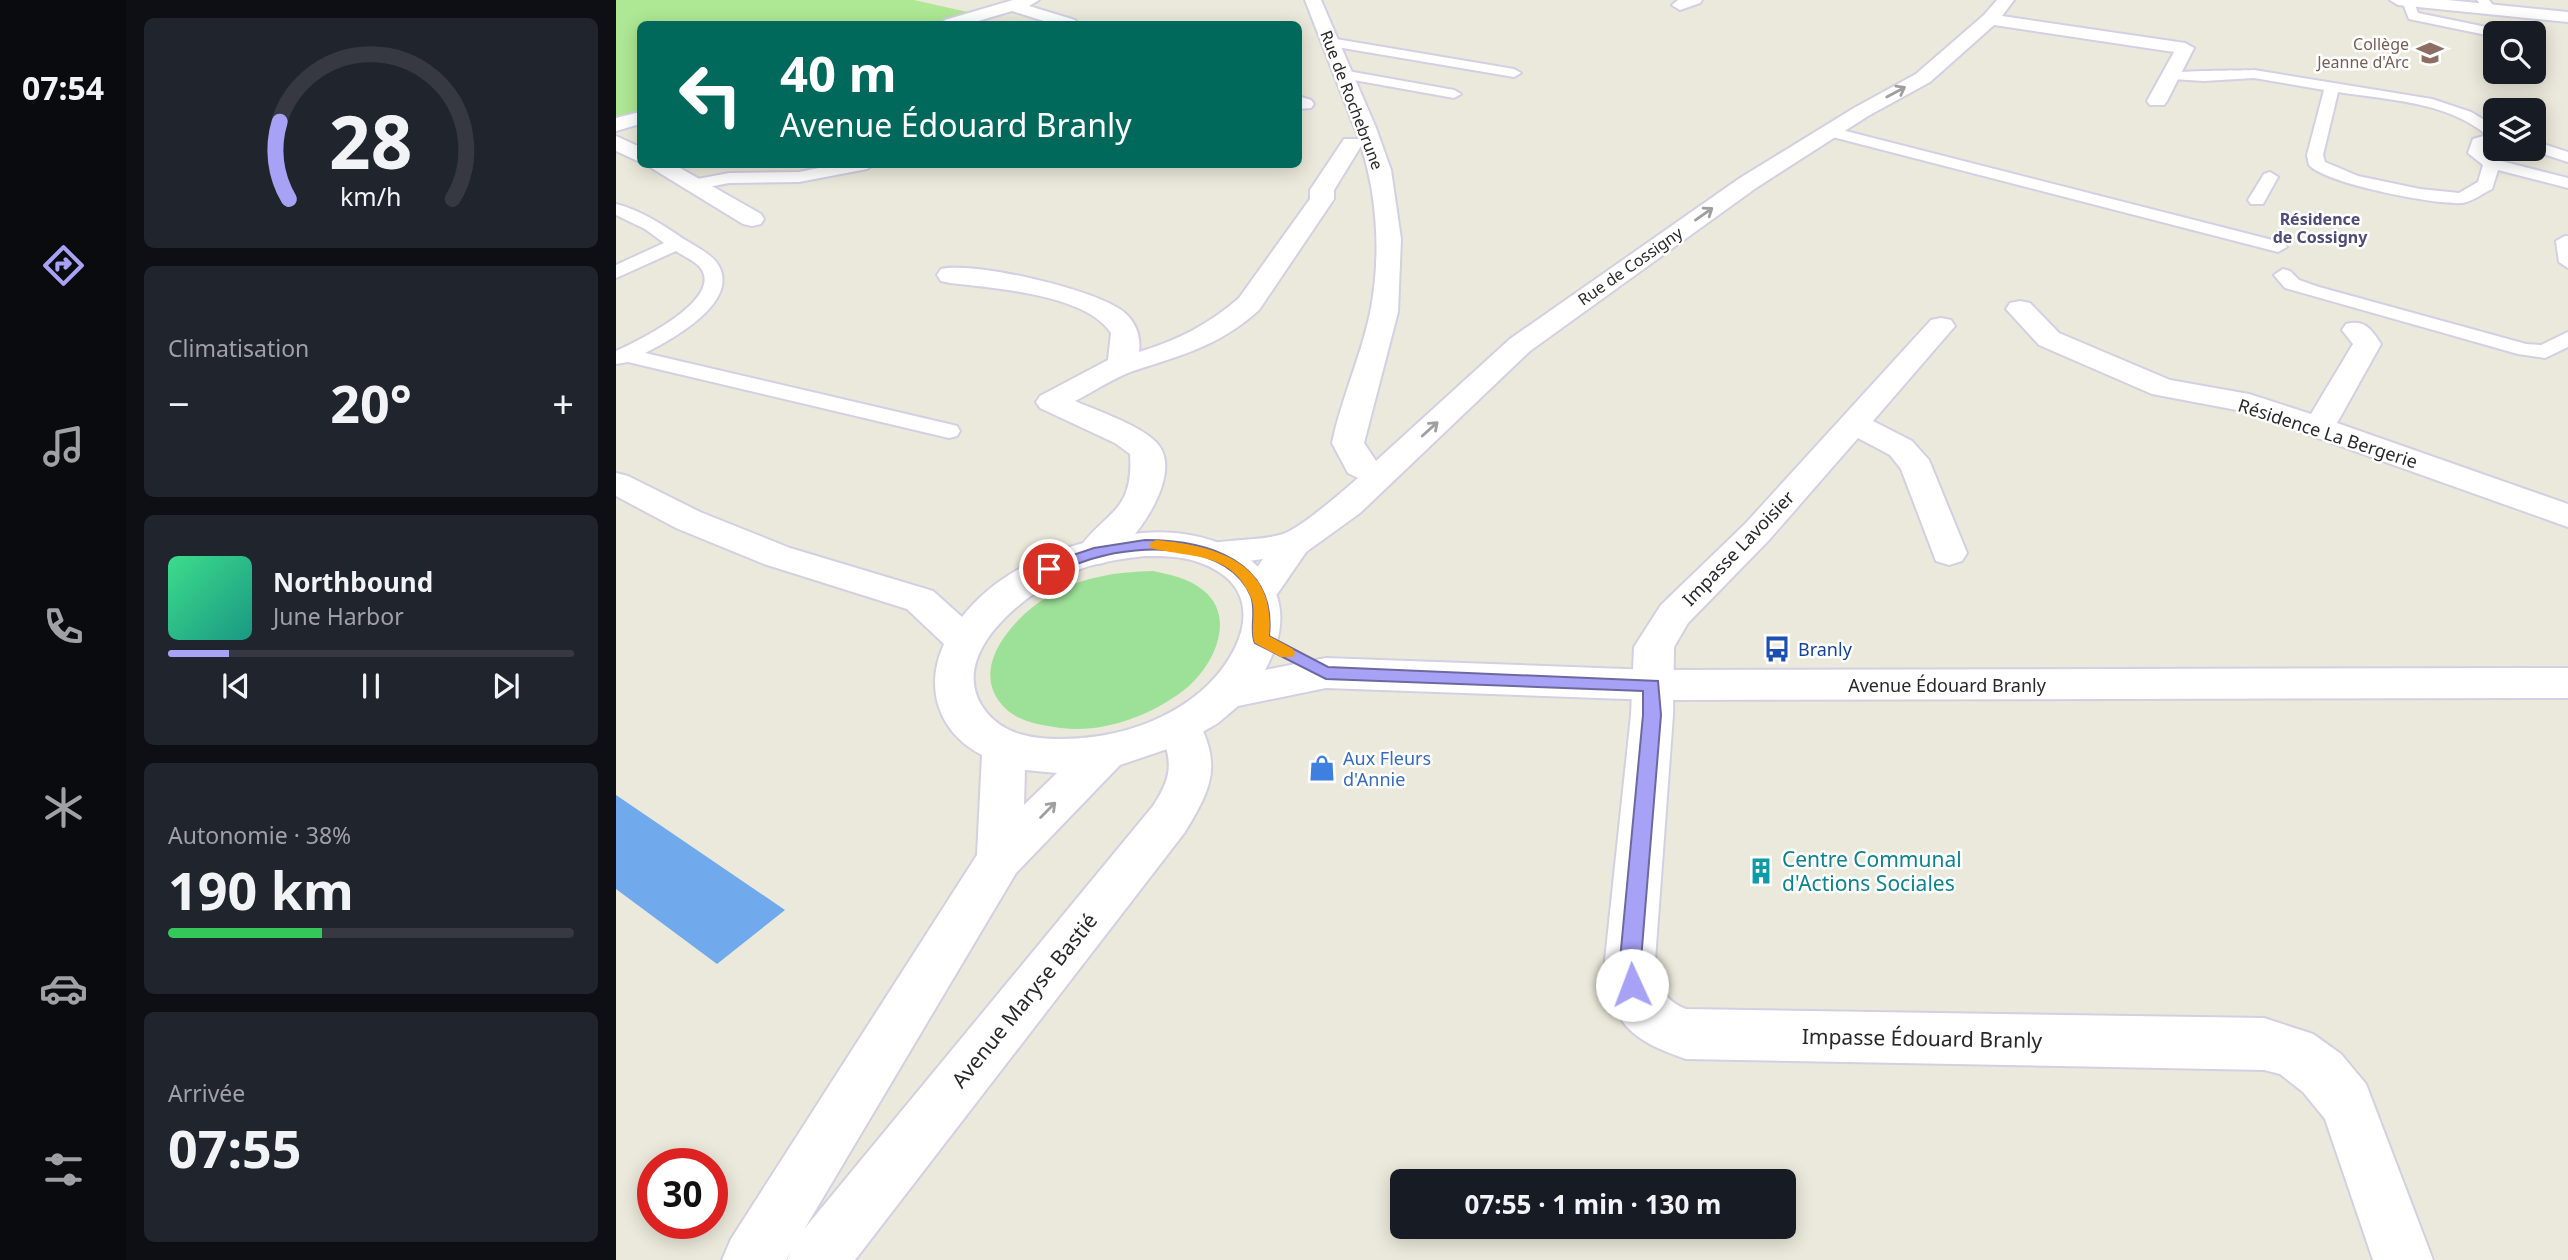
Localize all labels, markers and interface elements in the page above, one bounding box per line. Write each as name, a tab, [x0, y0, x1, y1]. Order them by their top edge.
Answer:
map controls	[2483, 21, 2546, 161]
button: search	[2483, 21, 2546, 84]
street label: Rue de Rochebrune	[1315, 27, 1389, 173]
place label: Collège Jeanne d'Arc	[2315, 33, 2409, 73]
school or university icon: Collège Jeanne d'Arc	[2415, 38, 2445, 68]
text: 40 m	[780, 40, 897, 106]
icon: left	[665, 49, 756, 140]
text: 07:54	[22, 66, 104, 109]
one-way arrow	[1886, 85, 1906, 99]
text: 28	[329, 92, 413, 191]
button: layers	[2483, 98, 2546, 161]
text: Avenue Édouard Branly	[780, 103, 1132, 146]
text: km/h	[340, 179, 402, 213]
one-way arrow	[1694, 207, 1713, 221]
district label: Résidence de Cossigny	[2273, 208, 2368, 248]
street label: Rue de Cossigny	[1573, 221, 1687, 310]
icon: directions	[39, 241, 88, 290]
text: Climatisation	[168, 332, 309, 364]
text: 20°	[330, 367, 412, 438]
text: −	[168, 377, 190, 429]
text: +	[552, 377, 574, 429]
street label: Résidence La Bergerie	[2235, 393, 2421, 473]
icon: music	[39, 422, 88, 471]
one-way arrow	[1420, 422, 1438, 438]
street label: Impasse Lavoisier	[1677, 485, 1800, 611]
pin	[1019, 539, 1079, 599]
icon: arrive	[1030, 550, 1068, 588]
text: Northbound	[273, 564, 433, 600]
text: June Harbor	[273, 600, 404, 632]
icon: phone	[39, 602, 88, 651]
bus stop icon: Branly	[1762, 634, 1792, 664]
place label: Branly	[1798, 637, 1853, 661]
icon: previous	[217, 667, 255, 705]
icon: pause	[352, 667, 390, 705]
icon: next	[487, 667, 525, 705]
street label: Avenue Édouard Branly	[1848, 673, 2047, 697]
place label: Aux Fleurs d'Annie	[1343, 746, 1431, 791]
shop icon: Aux Fleurs d'Annie	[1307, 753, 1337, 783]
icon: climate	[39, 783, 88, 832]
one-way arrow	[1040, 802, 1057, 819]
text: Autonomie · 38%	[168, 819, 351, 851]
place label: Centre Communal d'Actions Sociales	[1782, 845, 1962, 897]
text: 190 km	[168, 854, 354, 925]
building icon: Centre Communal d'Actions Sociales	[1746, 856, 1776, 886]
street label: Avenue Maryse Bastié	[945, 907, 1103, 1093]
position arrow	[1595, 948, 1669, 1022]
icon: car	[39, 964, 88, 1013]
street label: Impasse Édouard Branly	[1802, 1022, 2043, 1054]
text: Arrivée	[168, 1077, 245, 1109]
text: 07:55	[168, 1112, 302, 1183]
icon: filters	[39, 1145, 88, 1194]
speed limit sign: 30	[637, 1148, 728, 1239]
text: 07:55 · 1 min · 130 m	[1465, 1186, 1721, 1222]

